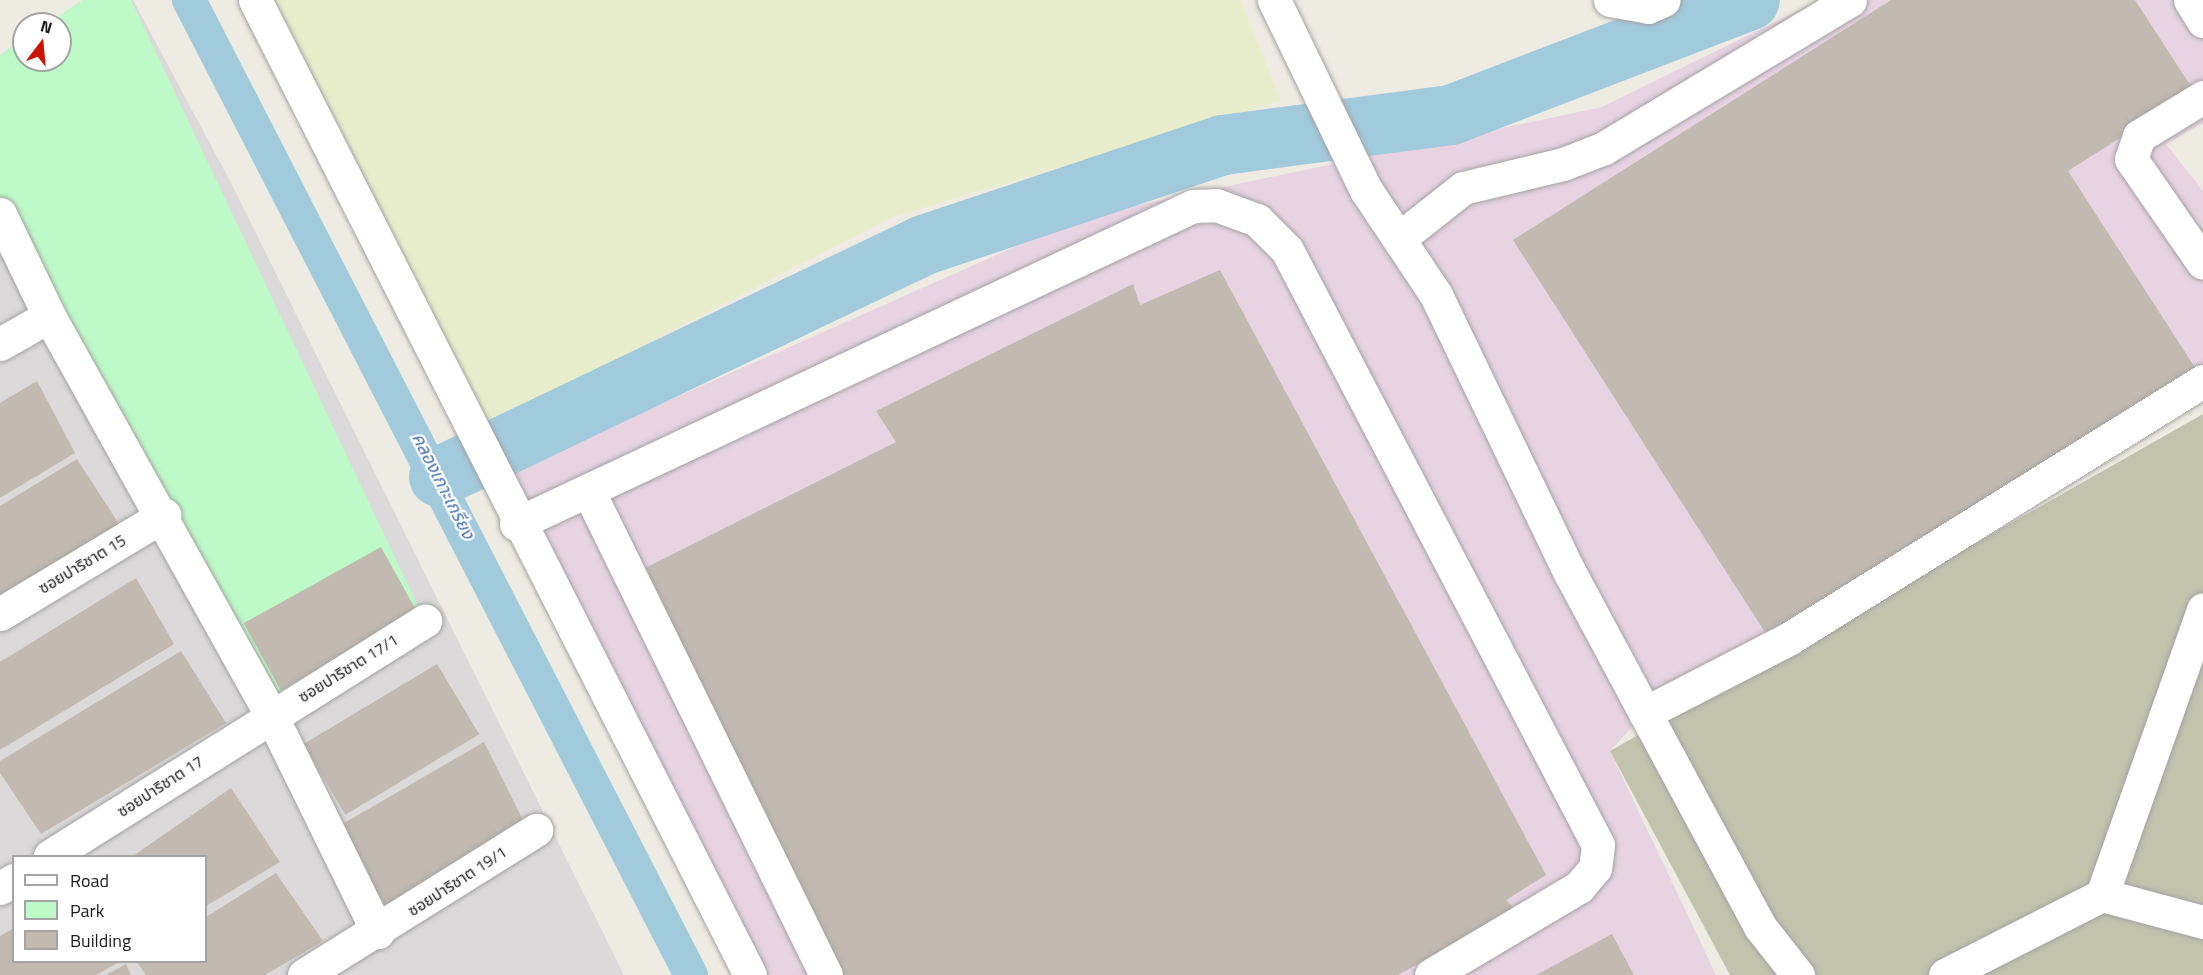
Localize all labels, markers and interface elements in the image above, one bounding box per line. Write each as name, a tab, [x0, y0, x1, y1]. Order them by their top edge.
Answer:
north arrow	[12, 12, 72, 72]
text: N	[38, 14, 55, 40]
water label: คลองเกาะเกรียง	[407, 429, 479, 543]
street label: ซอยปาริชาต 15	[35, 530, 129, 598]
street label: ซอยปาริชาต 17/1	[295, 630, 401, 706]
street label: ซอยปาริชาต 17	[113, 751, 207, 821]
street label: ซอยปาริชาต 19/1	[404, 842, 510, 920]
legend	[12, 855, 207, 963]
text: Road	[70, 867, 109, 894]
text: Park	[70, 897, 104, 924]
text: Building	[70, 927, 131, 954]

